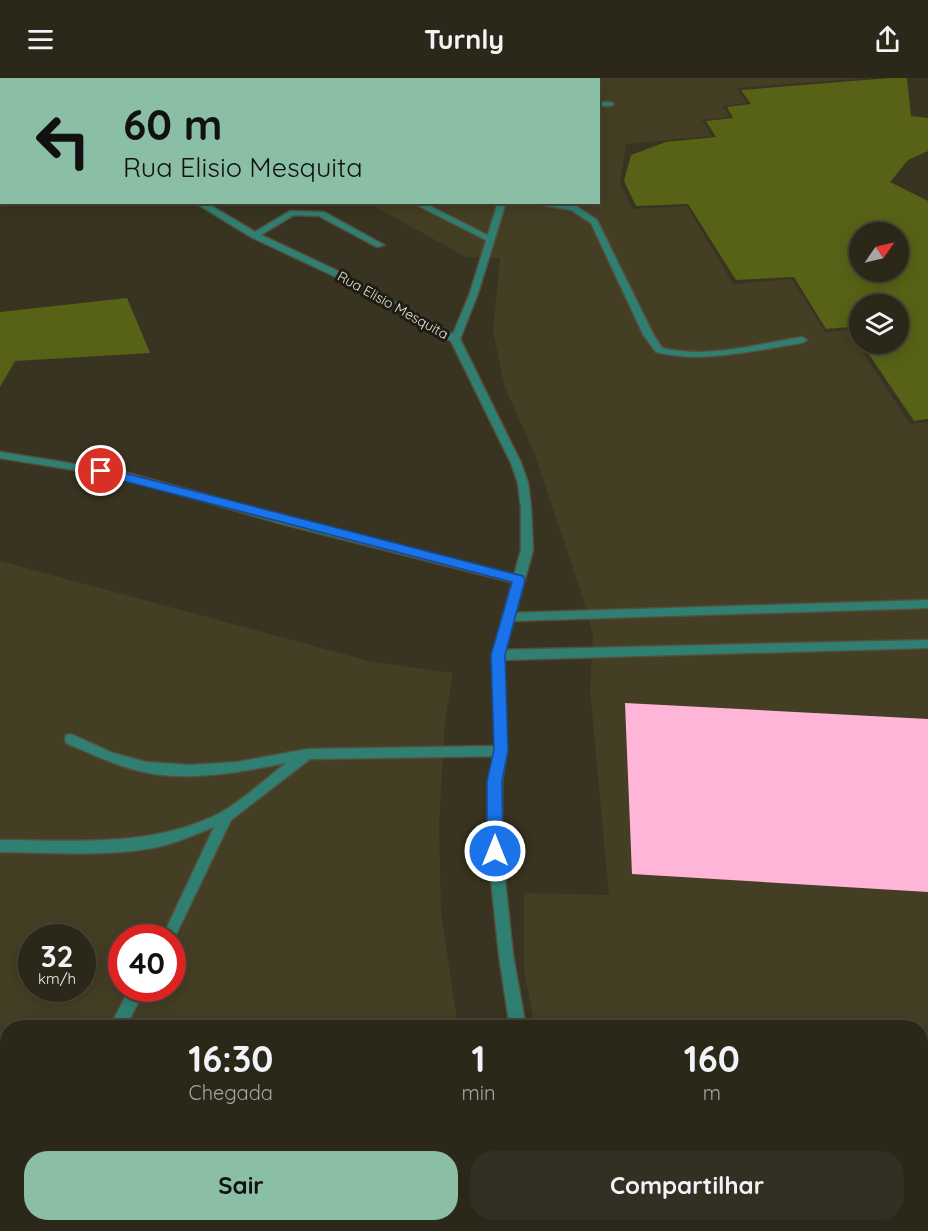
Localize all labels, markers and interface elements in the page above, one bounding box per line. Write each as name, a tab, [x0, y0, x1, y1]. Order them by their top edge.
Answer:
text: Turnly	[424, 22, 504, 56]
icon: menu	[24, 23, 57, 56]
icon: share	[871, 23, 904, 56]
text: 60 m	[123, 98, 223, 151]
icon: left	[24, 102, 102, 180]
text: Rua Elisio Mesquita	[123, 150, 363, 184]
north arrow	[849, 222, 909, 282]
map controls	[849, 222, 909, 354]
street label: Rua Elisio Mesquita	[334, 267, 452, 343]
button: layers	[849, 294, 909, 354]
pin	[75, 445, 126, 496]
icon: arrive	[84, 454, 117, 487]
position arrow	[463, 819, 527, 883]
speed limit sign: 40	[108, 924, 186, 1002]
text: 32	[40, 937, 74, 975]
text: km/h	[38, 969, 76, 988]
text: 16:30	[188, 1036, 273, 1081]
text: 1	[472, 1036, 486, 1081]
text: 160	[684, 1036, 740, 1081]
text: Chegada	[189, 1080, 273, 1105]
text: min	[462, 1080, 496, 1105]
text: m	[703, 1080, 721, 1105]
button: Sair	[24, 1151, 458, 1220]
button: Compartilhar	[470, 1151, 904, 1220]

